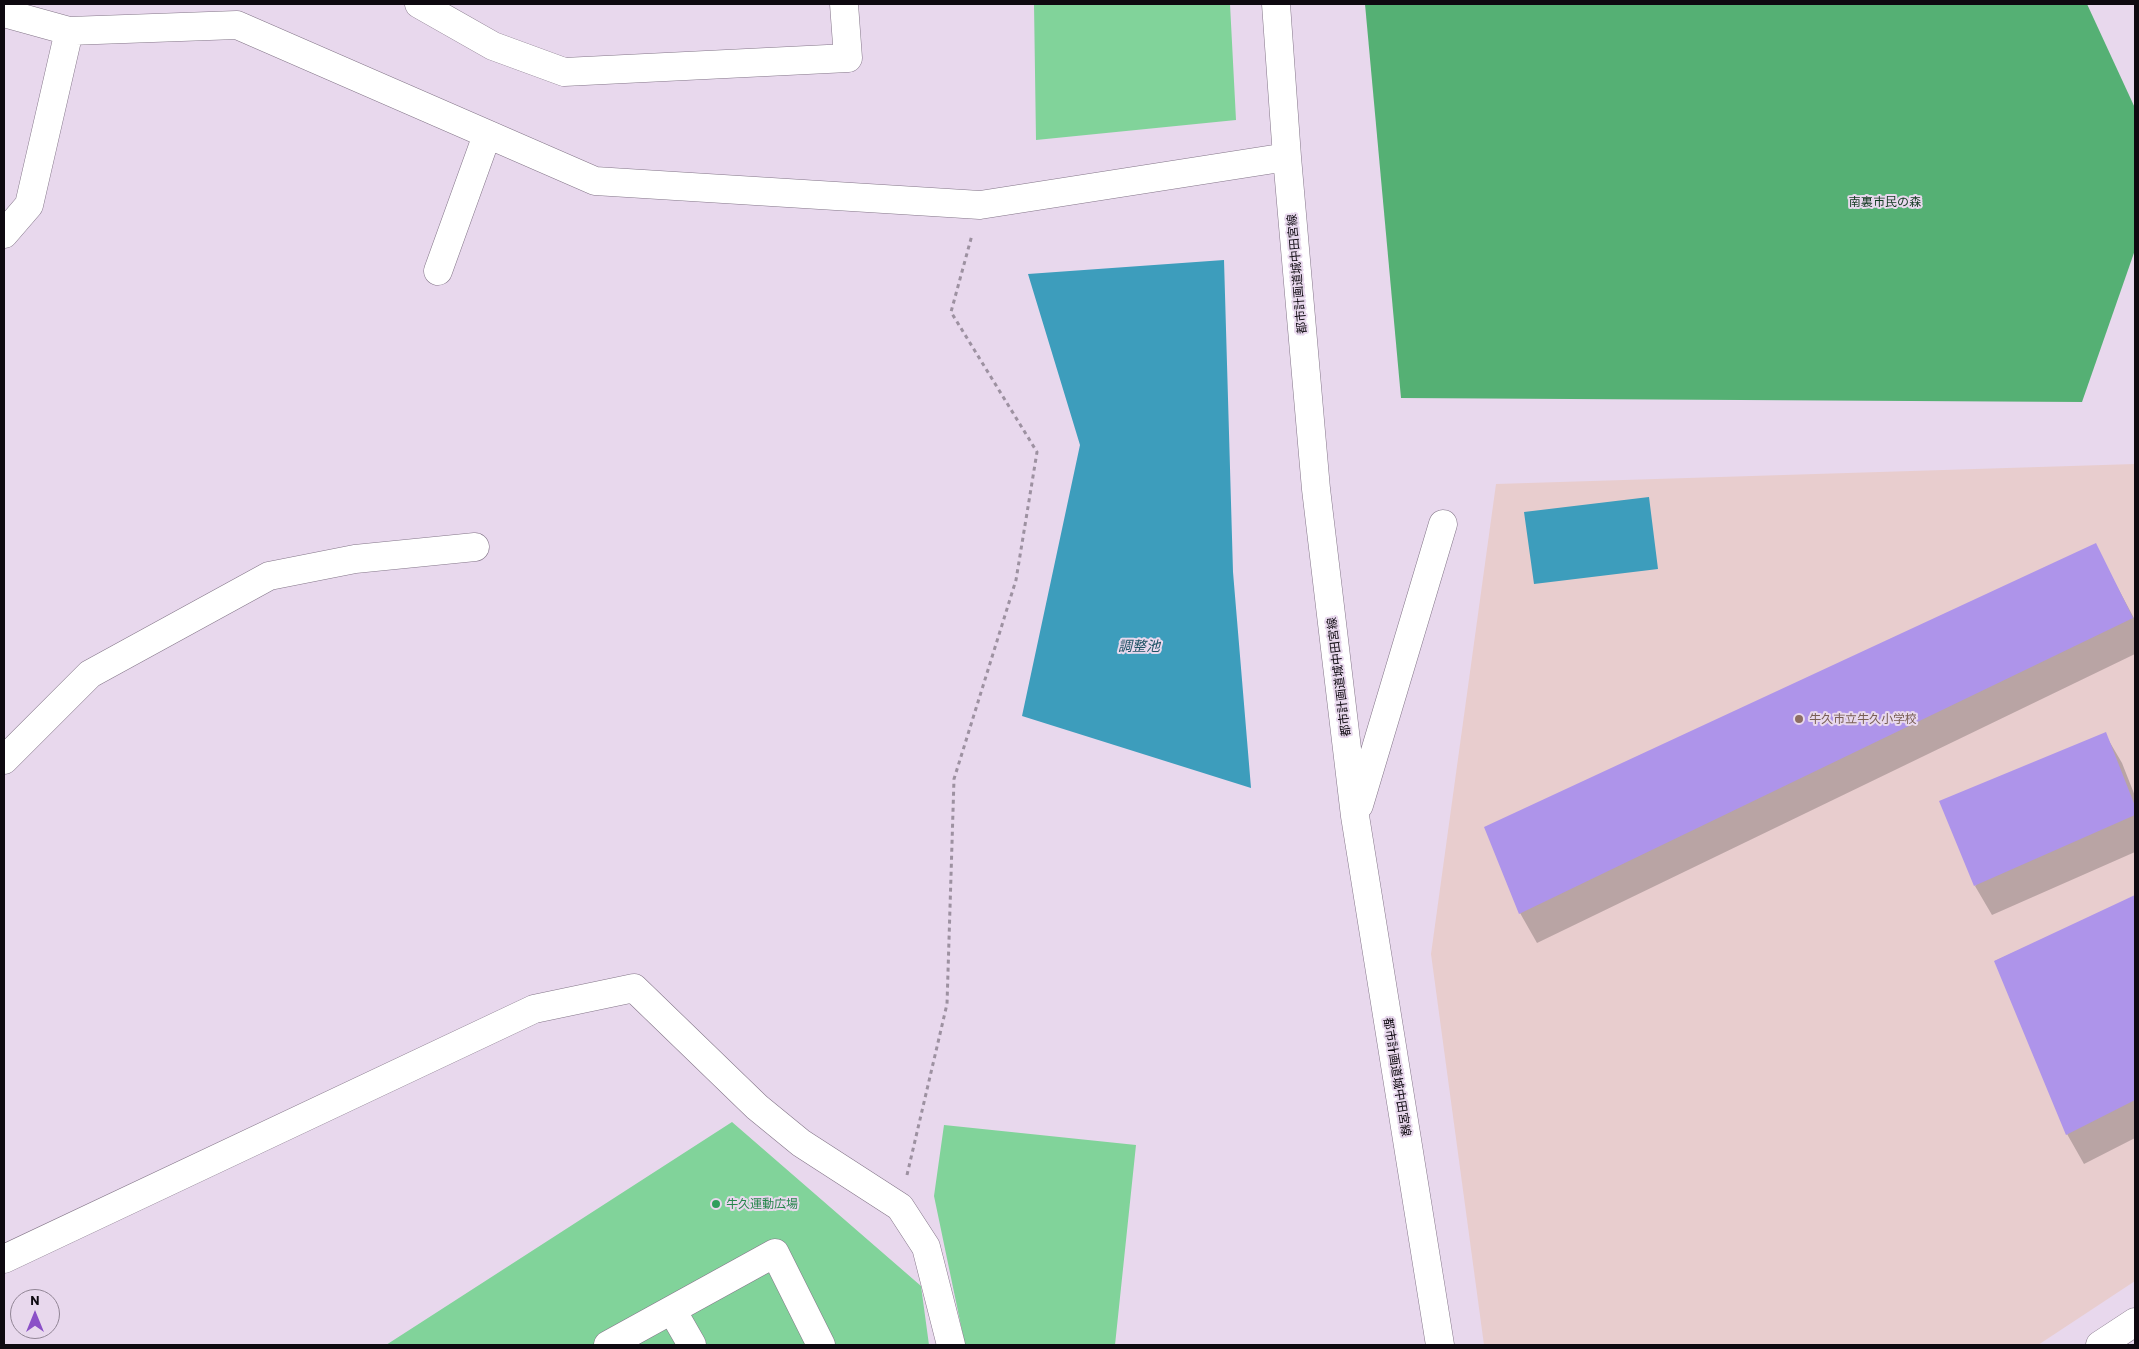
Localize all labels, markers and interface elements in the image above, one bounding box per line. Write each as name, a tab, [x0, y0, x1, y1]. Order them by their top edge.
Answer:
park label: 南裏市民の森	[1849, 195, 1921, 209]
street label: 都市計画道城中田宮線	[1285, 214, 1309, 334]
street label: 都市計画道城中田宮線	[1325, 617, 1353, 737]
water label: 調整池	[1118, 638, 1160, 654]
place label: 牛久市立牛久小学校	[1809, 712, 1917, 726]
marker: 牛久市立牛久小学校	[1793, 713, 1805, 725]
street label: 都市計画道城中田宮線	[1381, 1017, 1413, 1137]
place label: 牛久運動広場	[726, 1197, 798, 1211]
marker: 牛久運動広場	[710, 1198, 722, 1210]
north arrow	[10, 1289, 60, 1339]
text: N	[30, 1291, 40, 1308]

